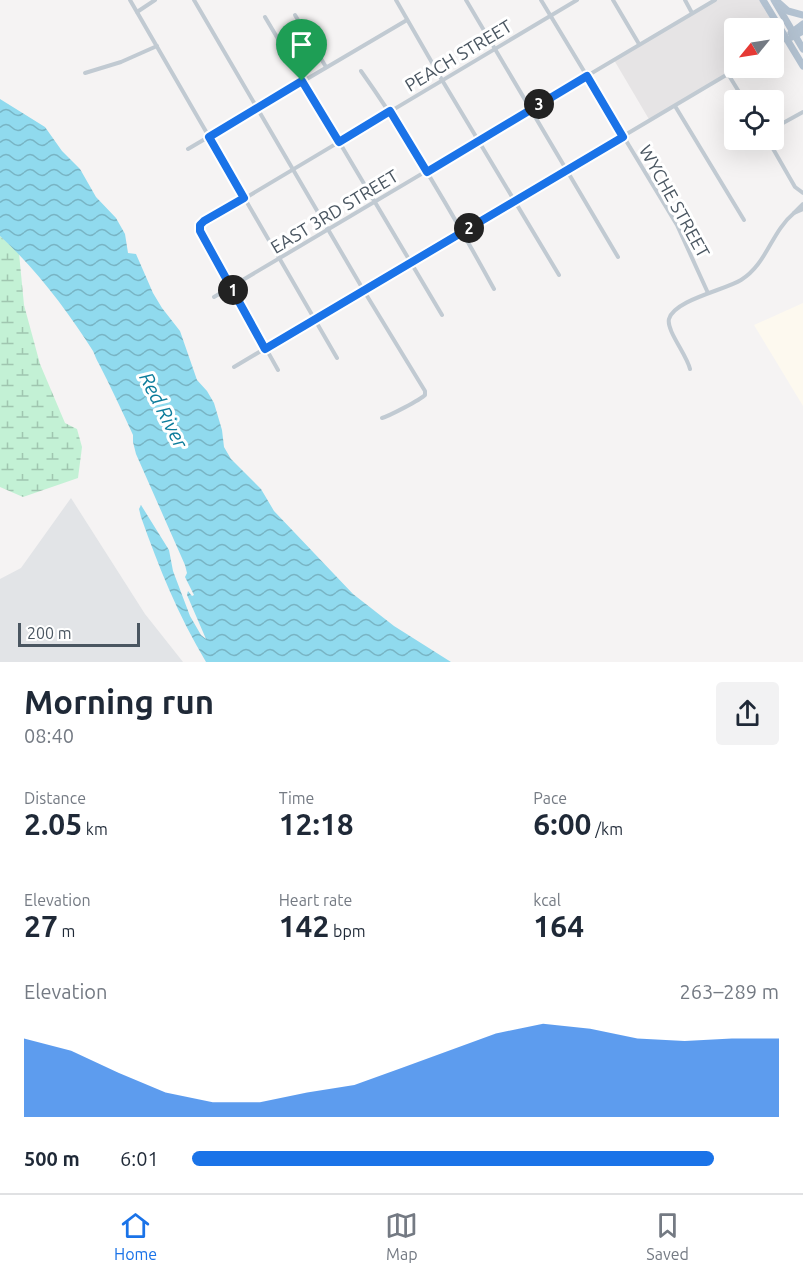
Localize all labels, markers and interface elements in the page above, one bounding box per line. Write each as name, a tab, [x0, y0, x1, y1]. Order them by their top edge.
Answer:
street label: PEACH STREET	[401, 15, 515, 95]
north arrow	[724, 18, 784, 78]
map controls	[724, 18, 784, 150]
pin	[276, 19, 327, 81]
icon: arrive	[285, 28, 318, 61]
pin: 3	[524, 89, 554, 119]
button: locate	[724, 90, 784, 150]
text: 3	[534, 95, 544, 113]
street label: WYCHE STREET	[636, 141, 714, 261]
street label: EAST 3RD STREET	[267, 165, 401, 257]
pin: 2	[454, 213, 484, 243]
text: 2	[464, 219, 474, 237]
pin: 1	[218, 275, 248, 305]
text: 1	[228, 281, 238, 299]
water label: Red River	[135, 368, 194, 453]
scale bar	[18, 620, 140, 648]
text: 200 m	[27, 624, 72, 642]
button: share	[716, 682, 779, 745]
text: Morning run	[24, 683, 214, 720]
text: 08:40	[24, 724, 74, 747]
text: Distance	[24, 789, 86, 807]
text: Time	[279, 789, 314, 807]
text: Pace	[533, 789, 567, 807]
text: 2.05	[24, 807, 82, 841]
text: 12:18	[279, 807, 354, 841]
text: 6:00	[533, 807, 591, 841]
text: km	[82, 820, 108, 838]
text: /km	[591, 820, 623, 838]
text: Elevation	[24, 891, 91, 909]
text: Heart rate	[279, 891, 352, 909]
text: kcal	[533, 891, 561, 909]
text: 27	[24, 909, 58, 943]
text: 142	[279, 909, 329, 943]
text: 164	[533, 909, 584, 943]
text: m	[58, 922, 75, 940]
text: bpm	[329, 922, 366, 940]
text: Elevation	[24, 980, 107, 1003]
text: 263–289 m	[680, 980, 779, 1003]
text: 500 m	[24, 1147, 80, 1170]
text: 6:01	[120, 1147, 159, 1170]
tab: Home	[114, 1209, 157, 1263]
tab: Map	[385, 1209, 418, 1263]
tab: Saved	[646, 1209, 689, 1263]

